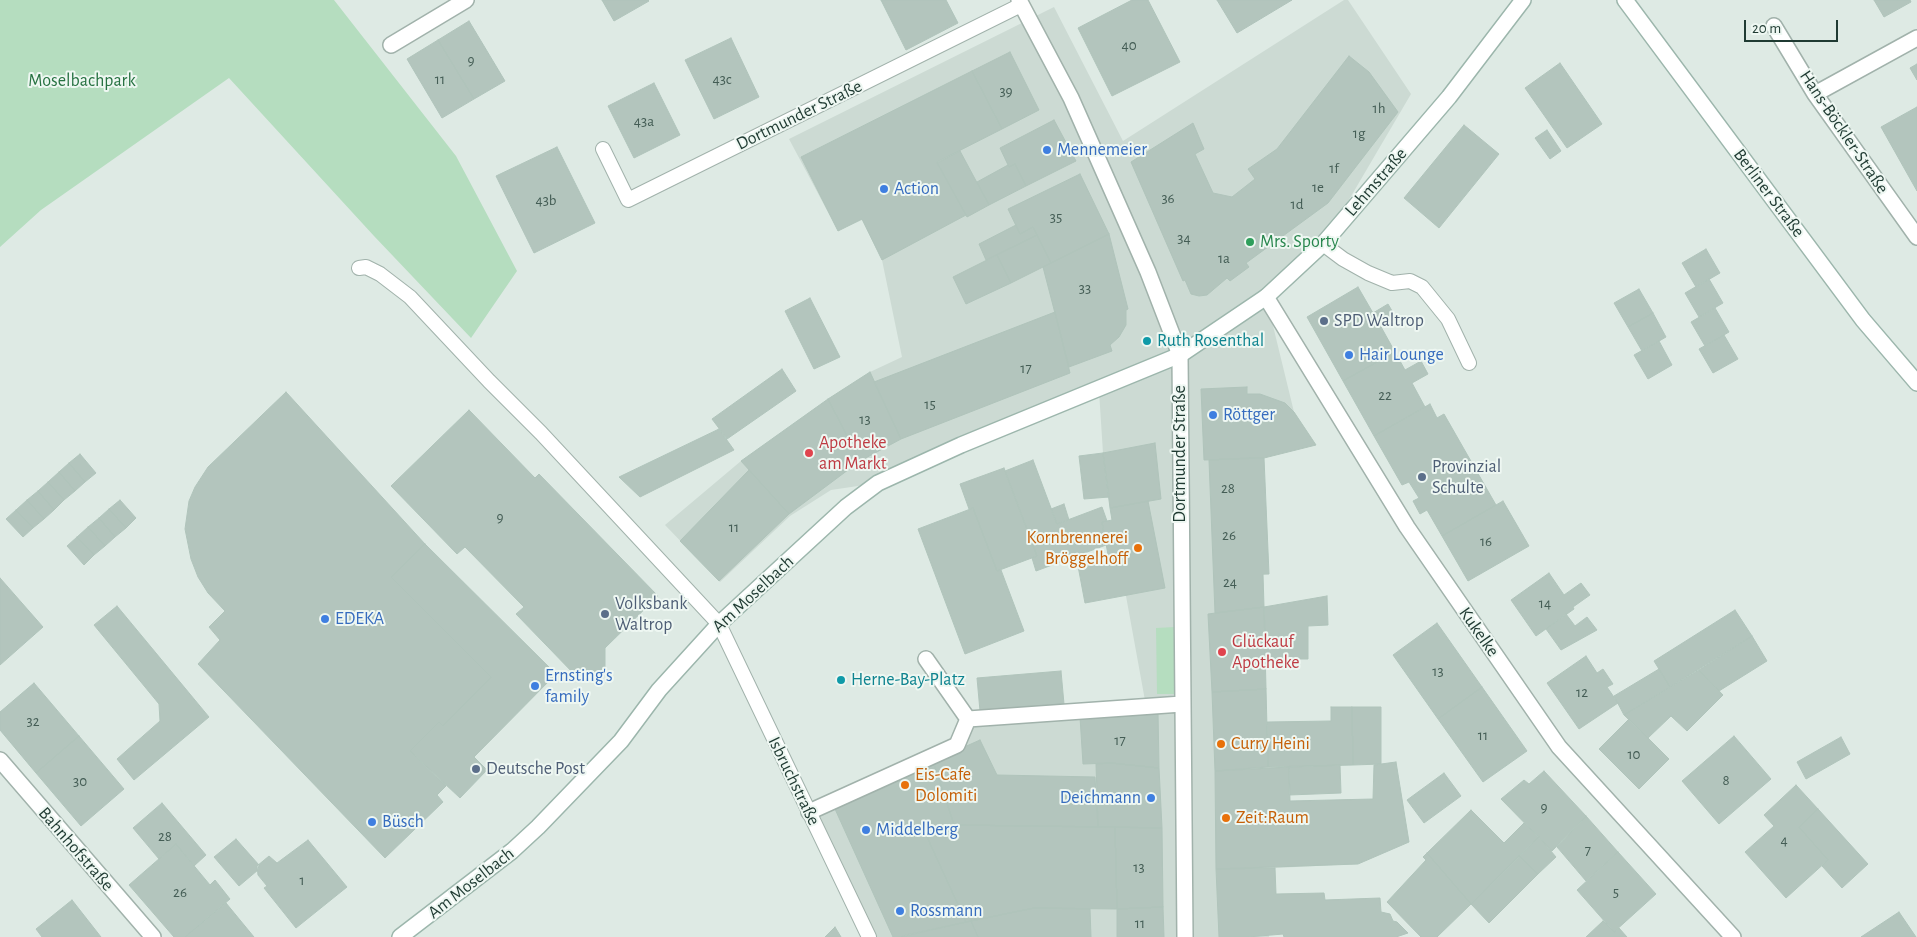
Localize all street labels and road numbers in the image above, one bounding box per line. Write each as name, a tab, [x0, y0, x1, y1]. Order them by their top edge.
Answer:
street label: Hans-Böckler-Straße	[1795, 66, 1893, 198]
street label: Dortmunder Straße	[733, 75, 865, 155]
street label: Lehmstraße	[1340, 143, 1412, 221]
street label: Berliner Straße	[1729, 144, 1809, 242]
street label: Dortmunder Straße	[1169, 385, 1191, 523]
street label: Am Moselbach	[708, 551, 798, 637]
street label: Kukelke	[1454, 603, 1504, 661]
street label: Isbruchstraße	[763, 733, 825, 829]
street label: Bahnhofstraße	[34, 803, 118, 895]
street label: Am Moselbach	[424, 843, 518, 923]

